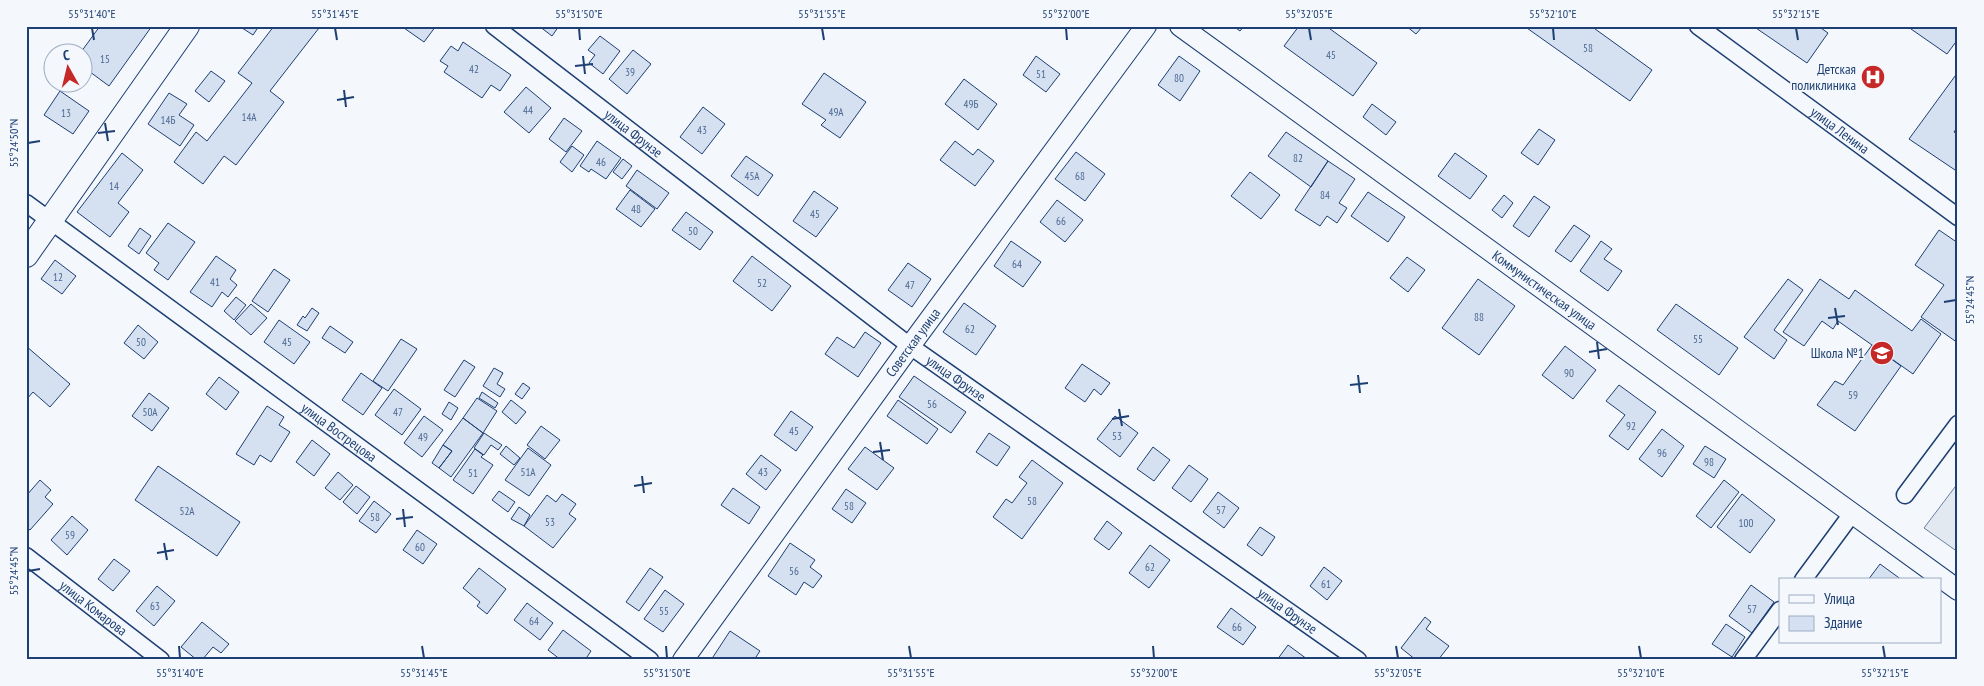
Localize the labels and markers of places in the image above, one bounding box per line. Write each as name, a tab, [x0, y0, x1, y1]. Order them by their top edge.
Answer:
place label: Детская поликлиника	[1791, 60, 1856, 94]
hospital icon: Детская поликлиника	[1860, 64, 1886, 90]
school or university icon: Школа №1	[1869, 340, 1895, 366]
place label: Школа №1	[1811, 344, 1864, 362]

